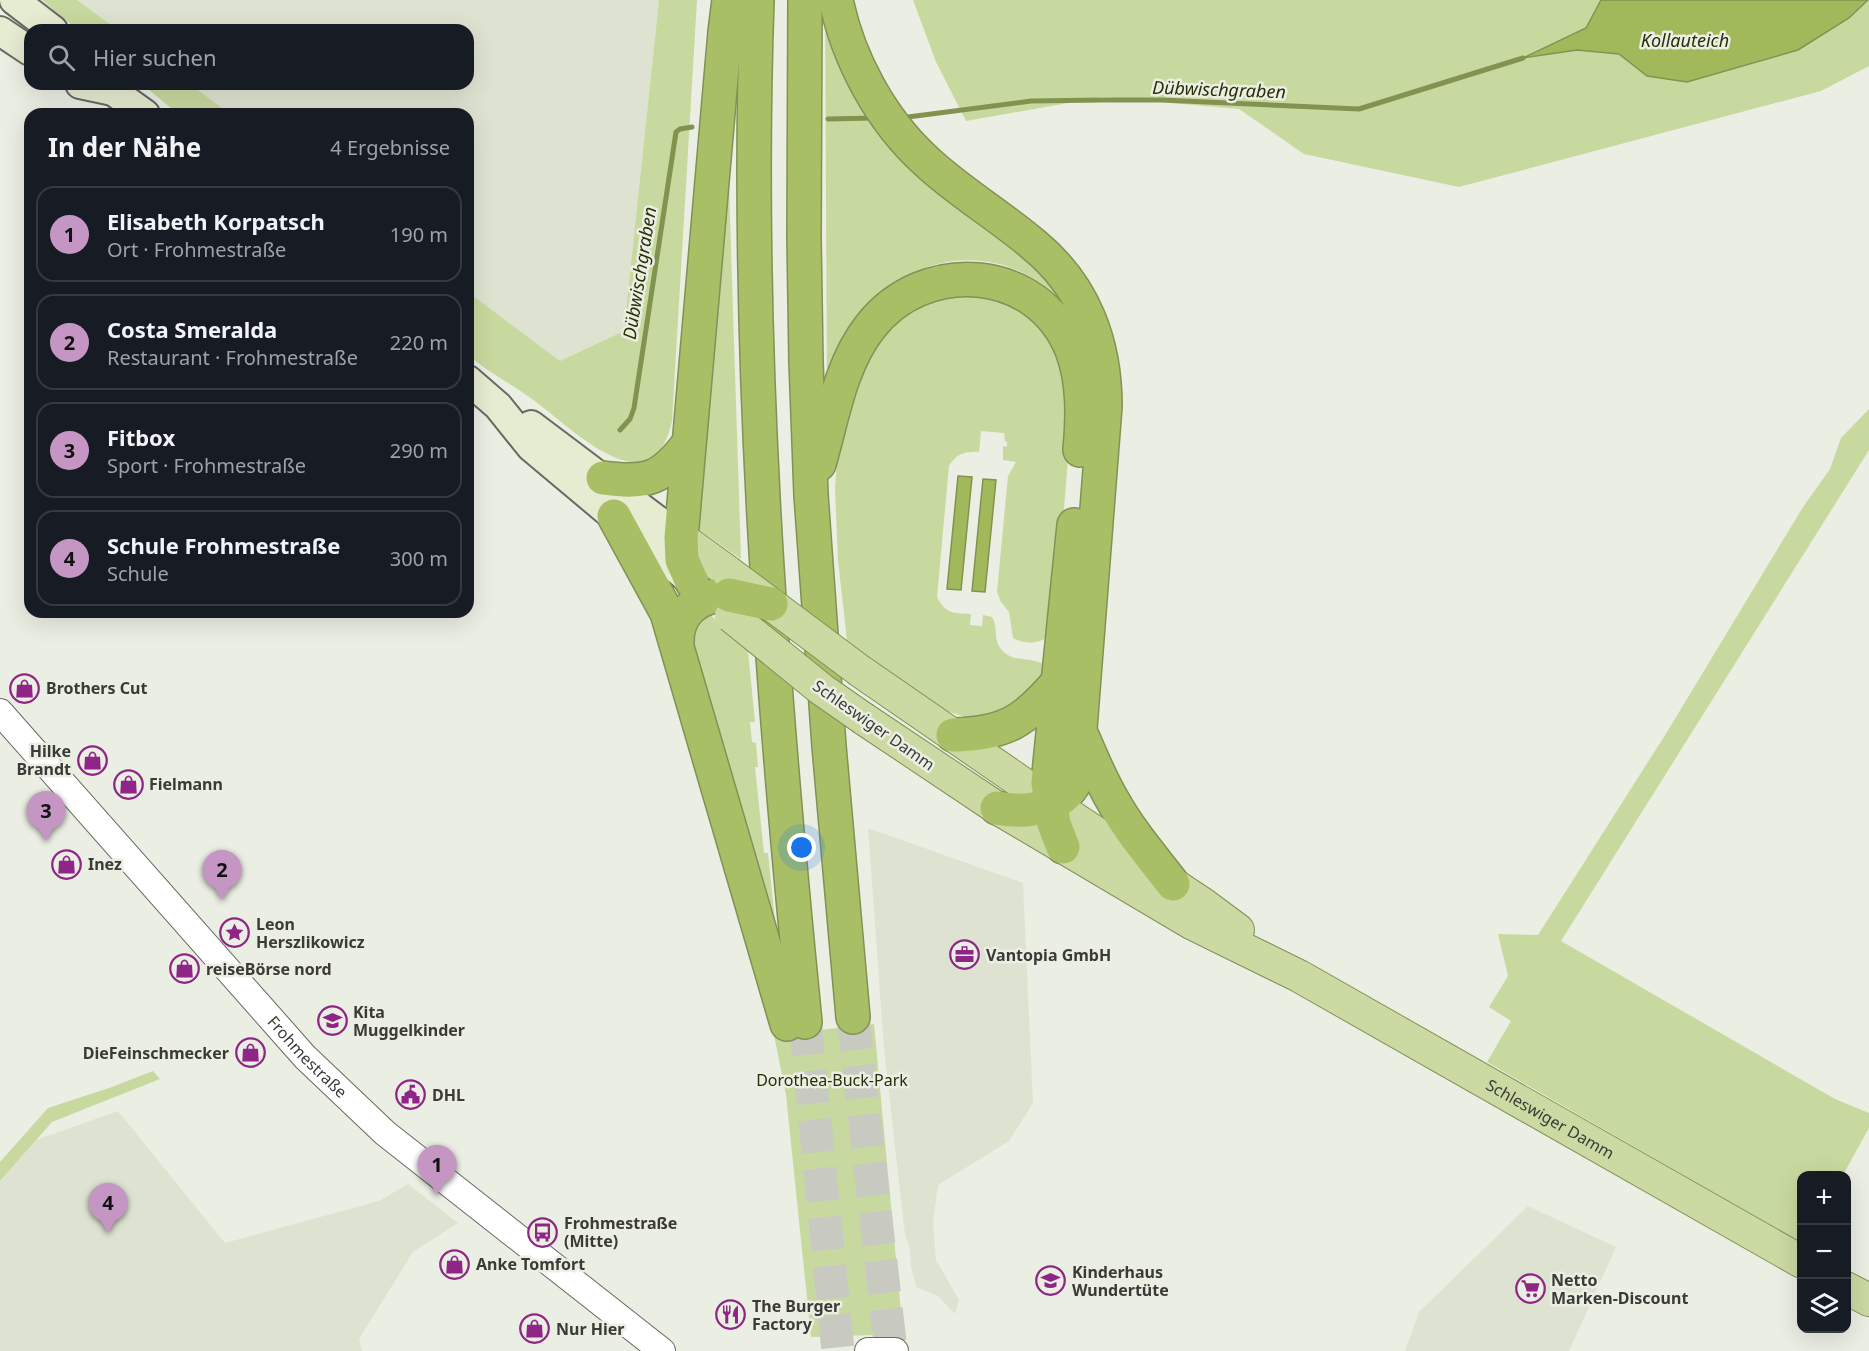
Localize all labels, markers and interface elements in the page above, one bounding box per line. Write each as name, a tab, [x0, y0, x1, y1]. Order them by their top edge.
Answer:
search box	[24, 24, 474, 90]
water label: Kollauteich	[1641, 28, 1729, 52]
icon: search	[45, 41, 78, 74]
text: Hier suchen	[93, 42, 217, 72]
water label: Dübwischgraben	[1152, 75, 1286, 103]
text: In der Nähe	[48, 129, 201, 165]
text: 4 Ergebnisse	[330, 134, 450, 161]
water label: Dübwischgraben	[617, 205, 661, 341]
text: Elisabeth Korpatsch	[107, 206, 325, 236]
text: 1	[64, 221, 75, 248]
text: 190 m	[390, 221, 448, 248]
text: Ort · Frohmestraße	[107, 236, 286, 263]
text: Costa Smeralda	[107, 314, 277, 344]
text: 2	[64, 329, 75, 356]
text: 220 m	[390, 329, 448, 356]
text: Restaurant · Frohmestraße	[107, 344, 358, 371]
text: Fitbox	[107, 422, 175, 452]
text: 3	[64, 437, 75, 464]
text: 290 m	[390, 437, 448, 464]
text: Sport · Frohmestraße	[107, 452, 306, 479]
text: Schule Frohmestraße	[107, 530, 340, 560]
text: 4	[64, 545, 75, 572]
text: 300 m	[390, 545, 448, 572]
text: Schule	[107, 560, 169, 587]
shop icon: Brothers Cut	[9, 672, 41, 704]
street label: Schleswiger Damm	[809, 675, 939, 775]
place label: Brothers Cut	[46, 677, 147, 699]
place label: Hilke Brandt	[16, 740, 71, 780]
shop icon: Hilke Brandt	[76, 744, 108, 776]
shop icon: Fielmann	[112, 768, 144, 800]
place label: Fielmann	[149, 773, 223, 795]
pin: 3	[26, 792, 66, 841]
your location	[787, 833, 816, 862]
shop icon: Inez	[51, 848, 83, 880]
pin: 2	[202, 850, 242, 900]
place label: Inez	[88, 853, 122, 875]
place label: Leon Herszlikowicz	[256, 913, 365, 953]
place icon: Leon Herszlikowicz	[219, 917, 251, 949]
office icon: Vantopia GmbH	[949, 939, 981, 971]
place label: Vantopia GmbH	[986, 944, 1111, 966]
shop icon: reiseBörse nord	[169, 953, 201, 985]
place label: reiseBörse nord	[206, 958, 332, 980]
place label: Kita Muggelkinder	[353, 1001, 465, 1041]
school or university icon: Kita Muggelkinder	[316, 1005, 348, 1037]
street label: Frohmestraße	[263, 1011, 352, 1103]
shop icon: DieFeinschmecker	[234, 1037, 266, 1069]
place label: DieFeinschmecker	[83, 1042, 229, 1064]
park label: Dorothea-Buck-Park	[756, 1069, 908, 1091]
street label: Schleswiger Damm	[1482, 1074, 1618, 1164]
public building icon: DHL	[395, 1079, 427, 1111]
place label: DHL	[432, 1084, 465, 1106]
pin: 1	[418, 1146, 456, 1195]
map controls	[1797, 1171, 1851, 1333]
button: +	[1797, 1171, 1851, 1225]
pin: 4	[88, 1184, 128, 1233]
place label: Frohmestraße (Mitte)	[564, 1212, 677, 1252]
bus stop icon: Frohmestraße (Mitte)	[527, 1216, 559, 1248]
button: −	[1797, 1225, 1851, 1279]
shop icon: Anke Tomfort	[439, 1248, 471, 1280]
place label: Anke Tomfort	[476, 1253, 585, 1275]
place label: Kinderhaus Wundertüte	[1072, 1261, 1169, 1301]
school or university icon: Kinderhaus Wundertüte	[1035, 1265, 1067, 1297]
place label: Netto Marken-Discount	[1551, 1269, 1688, 1309]
supermarket icon: Netto Marken-Discount	[1514, 1273, 1546, 1305]
button: layers	[1797, 1279, 1851, 1333]
place label: The Burger Factory	[752, 1295, 840, 1335]
restaurant icon: The Burger Factory	[715, 1299, 747, 1331]
shop icon: Nur Hier	[519, 1313, 551, 1345]
place label: Nur Hier	[556, 1318, 624, 1340]

